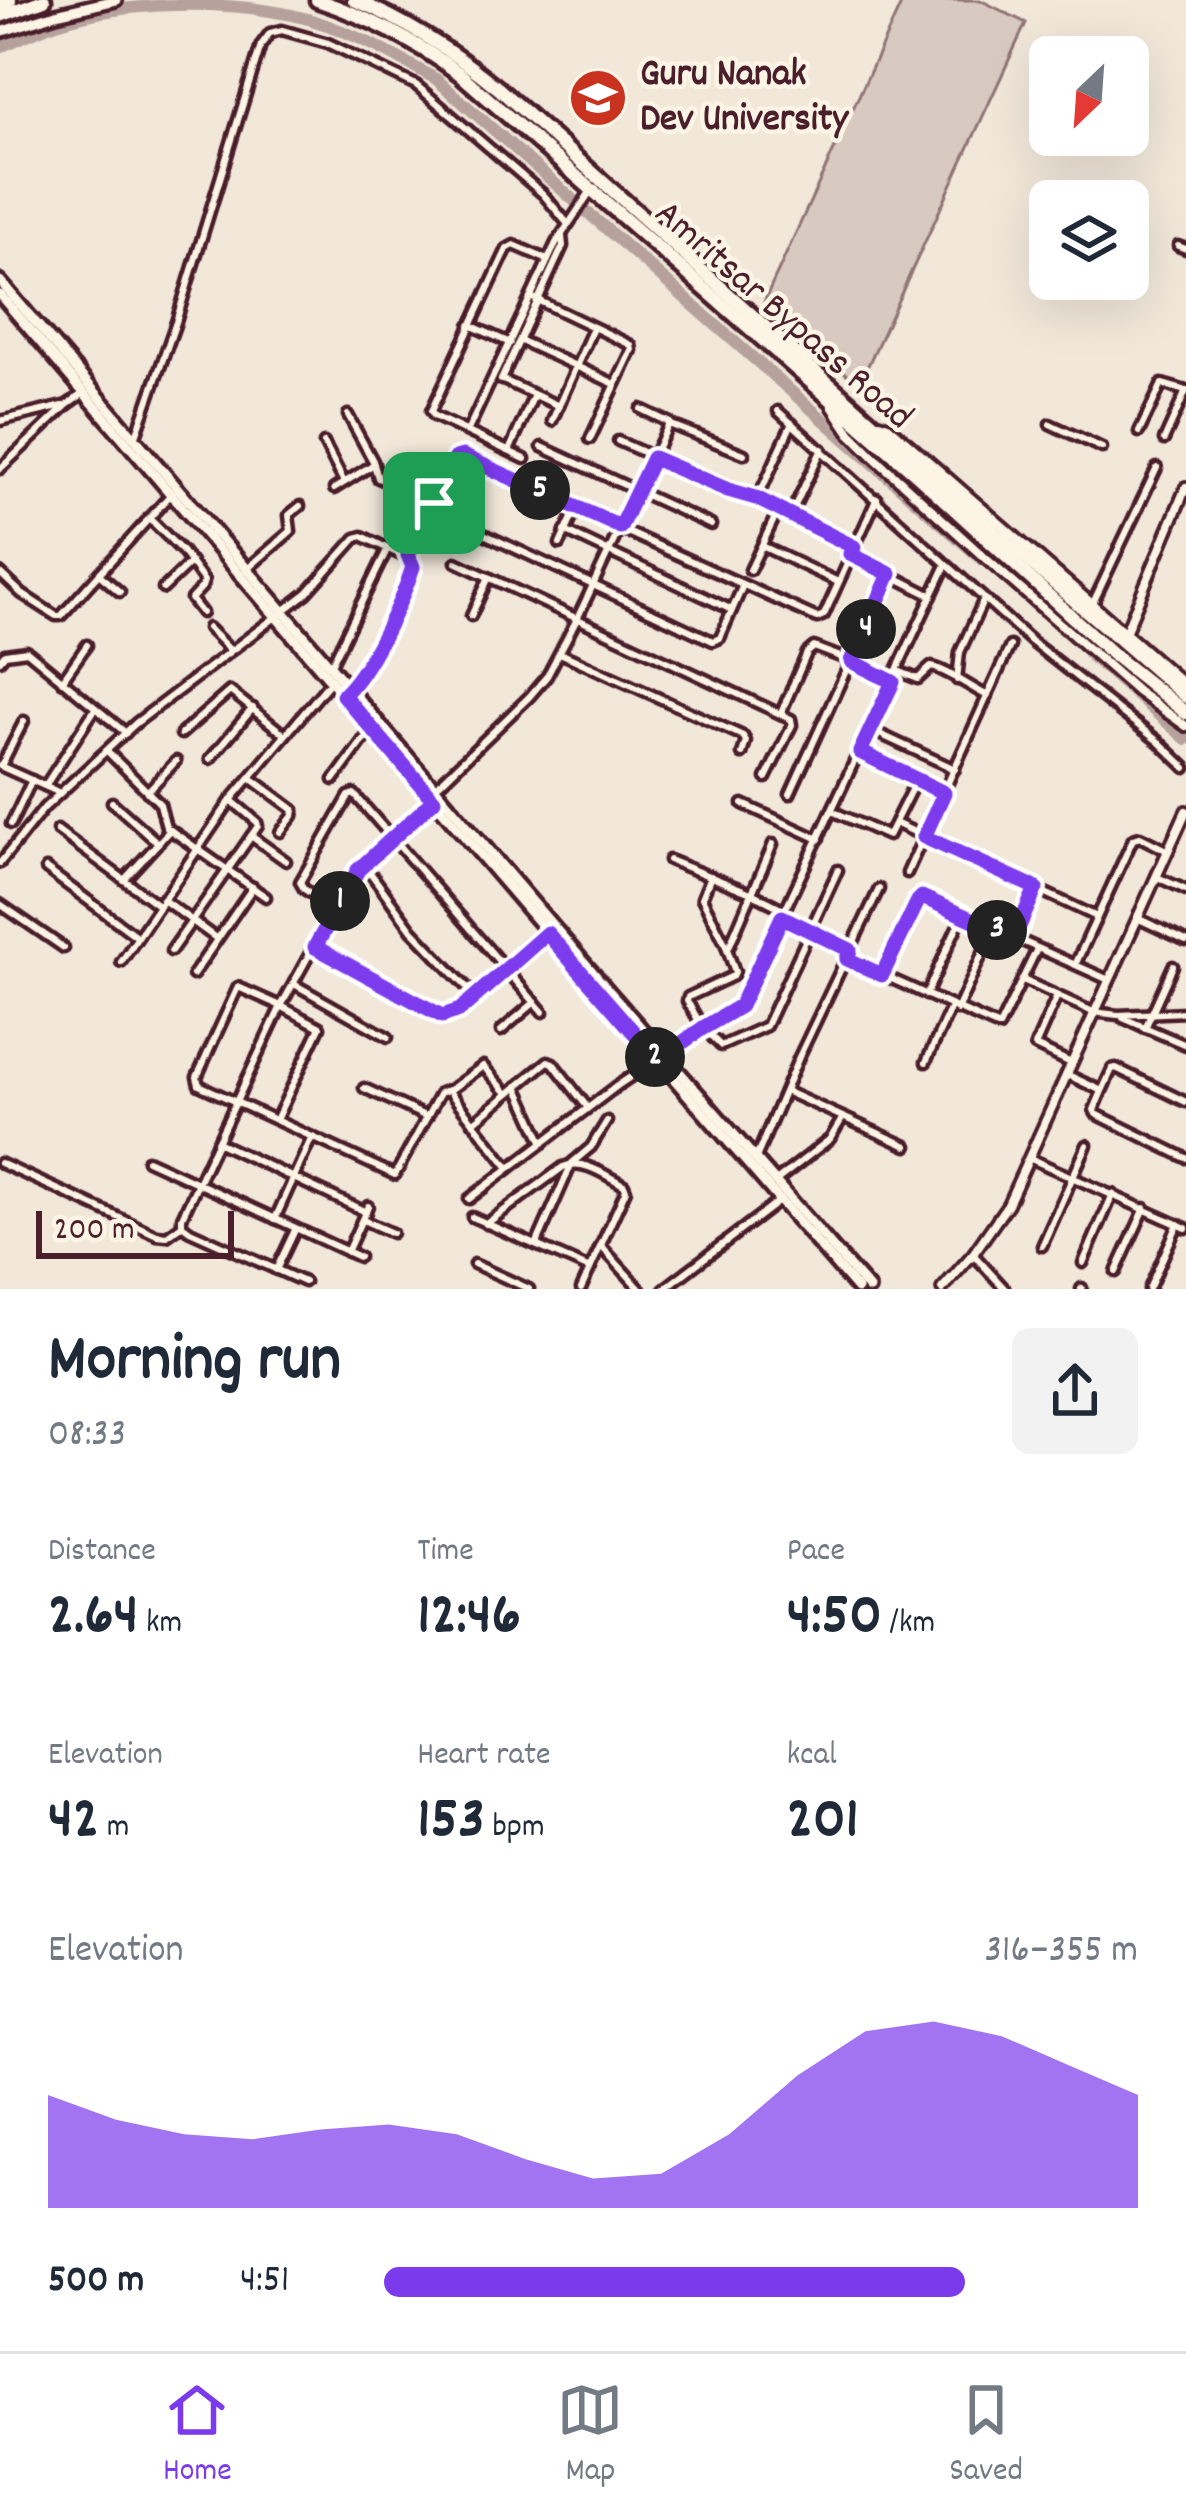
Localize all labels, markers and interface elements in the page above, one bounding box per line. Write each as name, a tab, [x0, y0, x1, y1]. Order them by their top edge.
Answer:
north arrow	[1029, 36, 1149, 156]
map controls	[1029, 36, 1149, 300]
place label: Guru Nanak Dev University	[640, 49, 849, 149]
school or university icon: Guru Nanak Dev University	[567, 67, 629, 129]
button: layers	[1029, 180, 1149, 300]
street label: Amritsar Bypass Road	[640, 189, 924, 445]
pin	[383, 452, 485, 554]
pin: 5	[510, 460, 570, 520]
text: 5	[532, 466, 548, 513]
icon: arrive	[401, 470, 467, 536]
pin: 4	[836, 599, 896, 659]
text: 4	[859, 605, 873, 652]
pin: 1	[310, 871, 370, 931]
text: 1	[336, 877, 344, 924]
pin: 3	[967, 900, 1027, 960]
text: 3	[990, 906, 1004, 953]
pin: 2	[625, 1027, 685, 1087]
text: 2	[648, 1033, 662, 1080]
scale bar	[36, 1205, 234, 1258]
text: 200 m	[54, 1208, 135, 1255]
text: Morning run	[48, 1317, 341, 1411]
button: share	[1012, 1328, 1138, 1454]
text: 08:33	[48, 1409, 126, 1464]
text: Distance	[48, 1529, 156, 1576]
text: Time	[417, 1529, 474, 1576]
text: Pace	[787, 1529, 845, 1576]
text: 2.64	[48, 1576, 138, 1662]
text: 12:46	[417, 1576, 521, 1662]
text: 4:50	[787, 1576, 882, 1662]
text: km	[138, 1601, 182, 1648]
text: /km	[882, 1601, 935, 1648]
text: Elevation	[48, 1733, 163, 1780]
text: Heart rate	[417, 1733, 551, 1780]
text: kcal	[787, 1733, 837, 1780]
text: 42	[48, 1780, 99, 1866]
text: 153	[417, 1780, 485, 1866]
text: 201	[787, 1780, 859, 1866]
text: m	[99, 1805, 129, 1852]
text: bpm	[485, 1805, 545, 1852]
text: Elevation	[48, 1925, 184, 1980]
text: 316–355 m	[985, 1925, 1138, 1980]
text: 500 m	[48, 2255, 144, 2310]
text: 4:51	[240, 2255, 289, 2310]
tab: Home	[163, 2377, 232, 2496]
tab: Map	[557, 2377, 623, 2496]
tab: Saved	[949, 2377, 1023, 2496]

